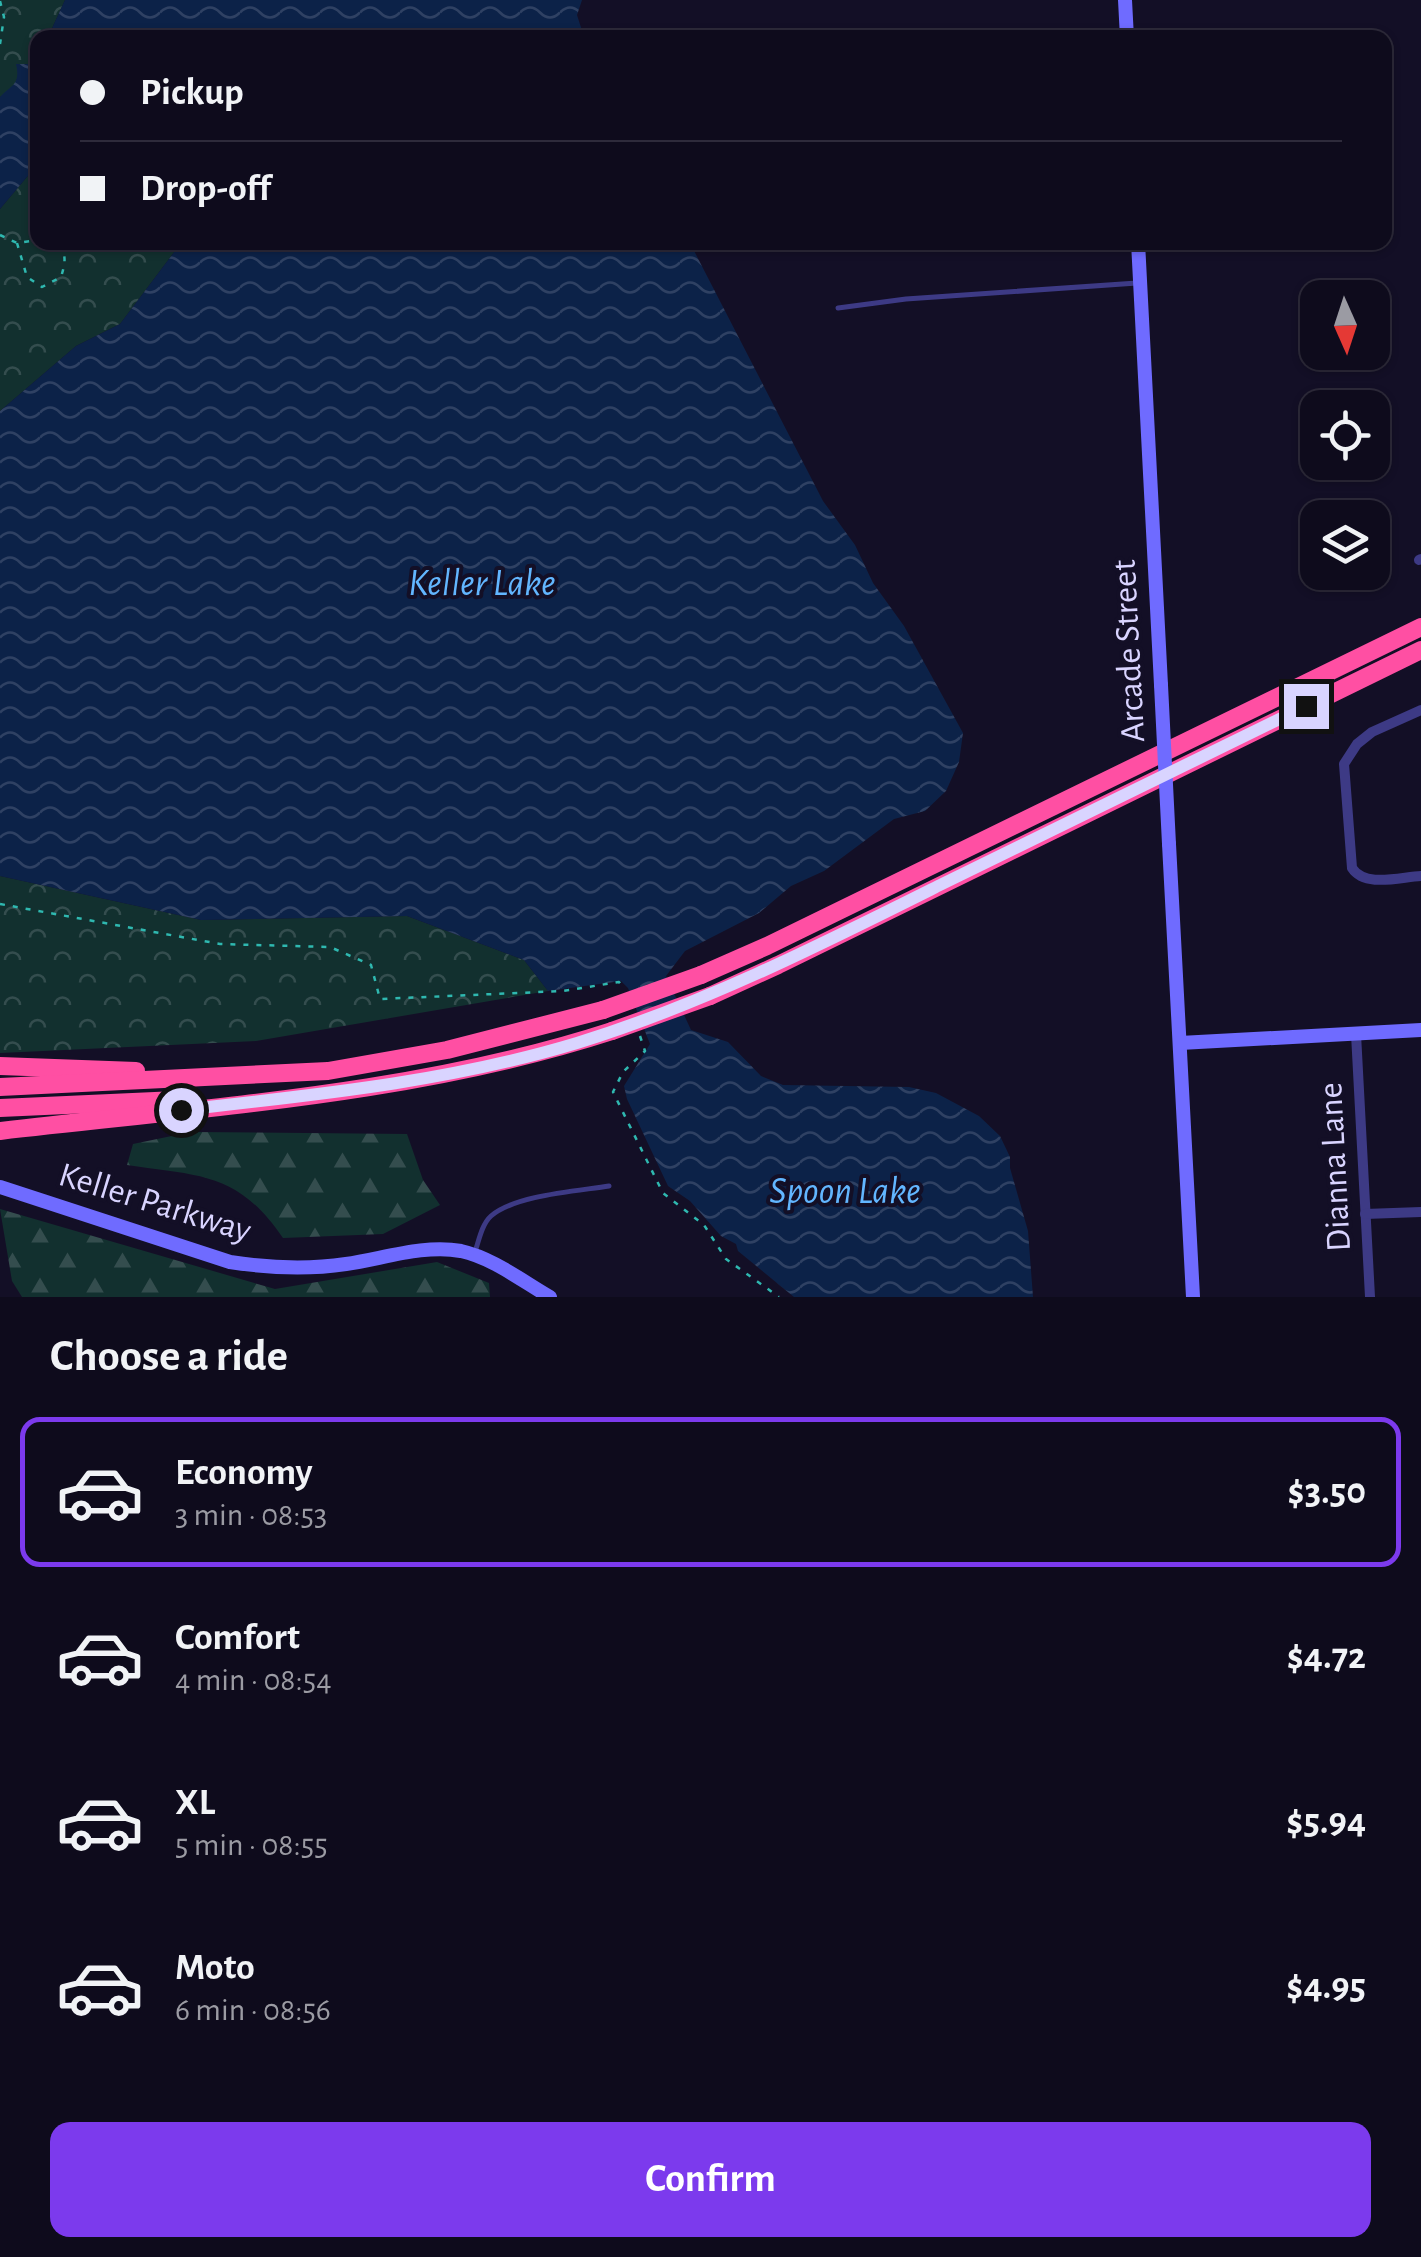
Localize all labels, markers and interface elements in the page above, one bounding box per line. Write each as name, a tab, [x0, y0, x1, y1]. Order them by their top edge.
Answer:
text: Pickup	[140, 74, 244, 112]
text: Drop-off	[140, 170, 271, 208]
north arrow	[1300, 280, 1390, 370]
map controls	[1300, 280, 1390, 590]
button: locate	[1300, 390, 1390, 480]
button: layers	[1300, 500, 1390, 590]
street label: Arcade Street	[1107, 559, 1151, 743]
water label: Keller Lake	[408, 565, 556, 603]
route end	[1284, 684, 1329, 729]
street label: Dianna Lane	[1313, 1082, 1357, 1252]
route start	[159, 1088, 204, 1133]
street label: Keller Parkway	[55, 1157, 255, 1249]
water label: Spoon Lake	[769, 1173, 921, 1211]
text: Choose a ride	[50, 1334, 288, 1379]
icon: car	[55, 1447, 145, 1537]
text: Economy	[175, 1454, 313, 1492]
text: $3.50	[1288, 1473, 1366, 1511]
text: 3 min · 08:53	[175, 1499, 327, 1531]
icon: car	[55, 1612, 145, 1702]
text: Comfort	[175, 1619, 300, 1657]
text: $4.72	[1287, 1638, 1366, 1676]
text: 4 min · 08:54	[175, 1664, 332, 1696]
icon: car	[55, 1777, 145, 1867]
text: XL	[175, 1784, 215, 1822]
text: $5.94	[1286, 1803, 1366, 1841]
text: 5 min · 08:55	[175, 1829, 328, 1861]
icon: car	[55, 1942, 145, 2032]
text: Moto	[175, 1949, 255, 1987]
text: $4.95	[1286, 1968, 1366, 2006]
text: 6 min · 08:56	[175, 1994, 331, 2026]
button: Confirm	[50, 2122, 1371, 2237]

